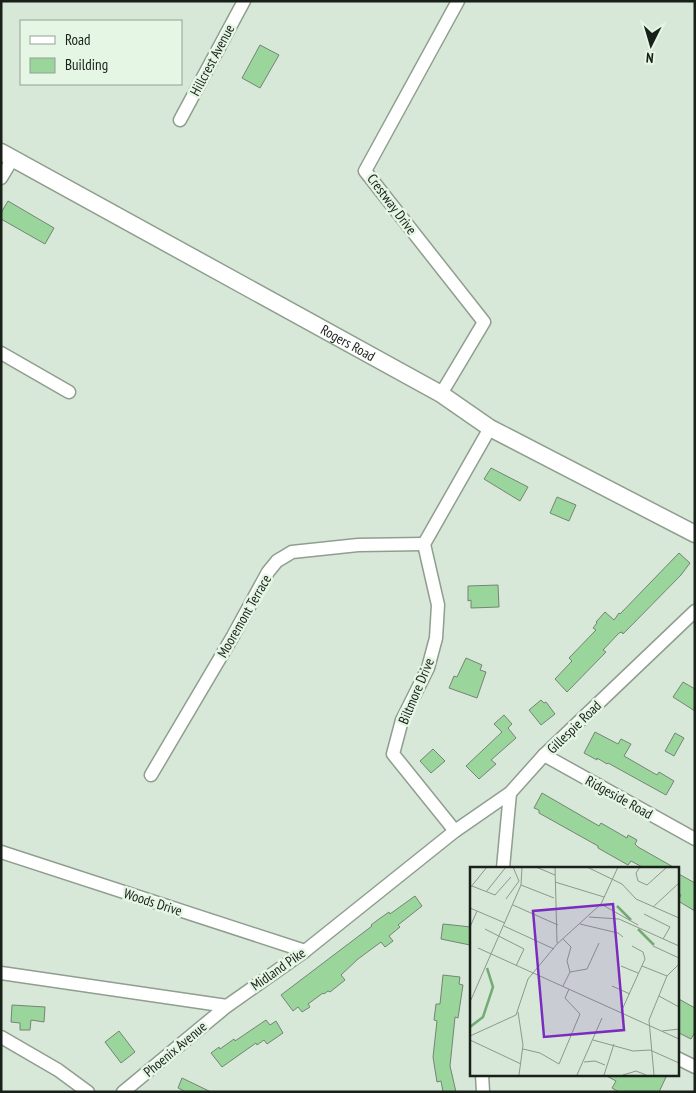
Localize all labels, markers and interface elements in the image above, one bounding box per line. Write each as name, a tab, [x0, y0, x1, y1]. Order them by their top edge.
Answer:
legend	[20, 20, 182, 85]
north arrow	[626, 20, 676, 70]
street label: Hillcrest Avenue	[186, 21, 238, 99]
text: Road	[65, 30, 91, 49]
text: N	[645, 49, 654, 67]
text: Building	[65, 55, 108, 74]
street label: Crestway Drive	[363, 170, 421, 238]
street label: Rogers Road	[318, 321, 378, 365]
street label: Mooremont Terrace	[213, 571, 275, 661]
street label: Biltmore Drive	[394, 655, 438, 727]
street label: Gillespie Road	[543, 697, 605, 757]
street label: Ridgeside Road	[582, 771, 656, 823]
inset map	[470, 867, 678, 1076]
street label: Woods Drive	[122, 884, 185, 920]
street label: Midland Pike	[247, 944, 309, 994]
street label: Phoenix Avenue	[140, 1017, 210, 1081]

